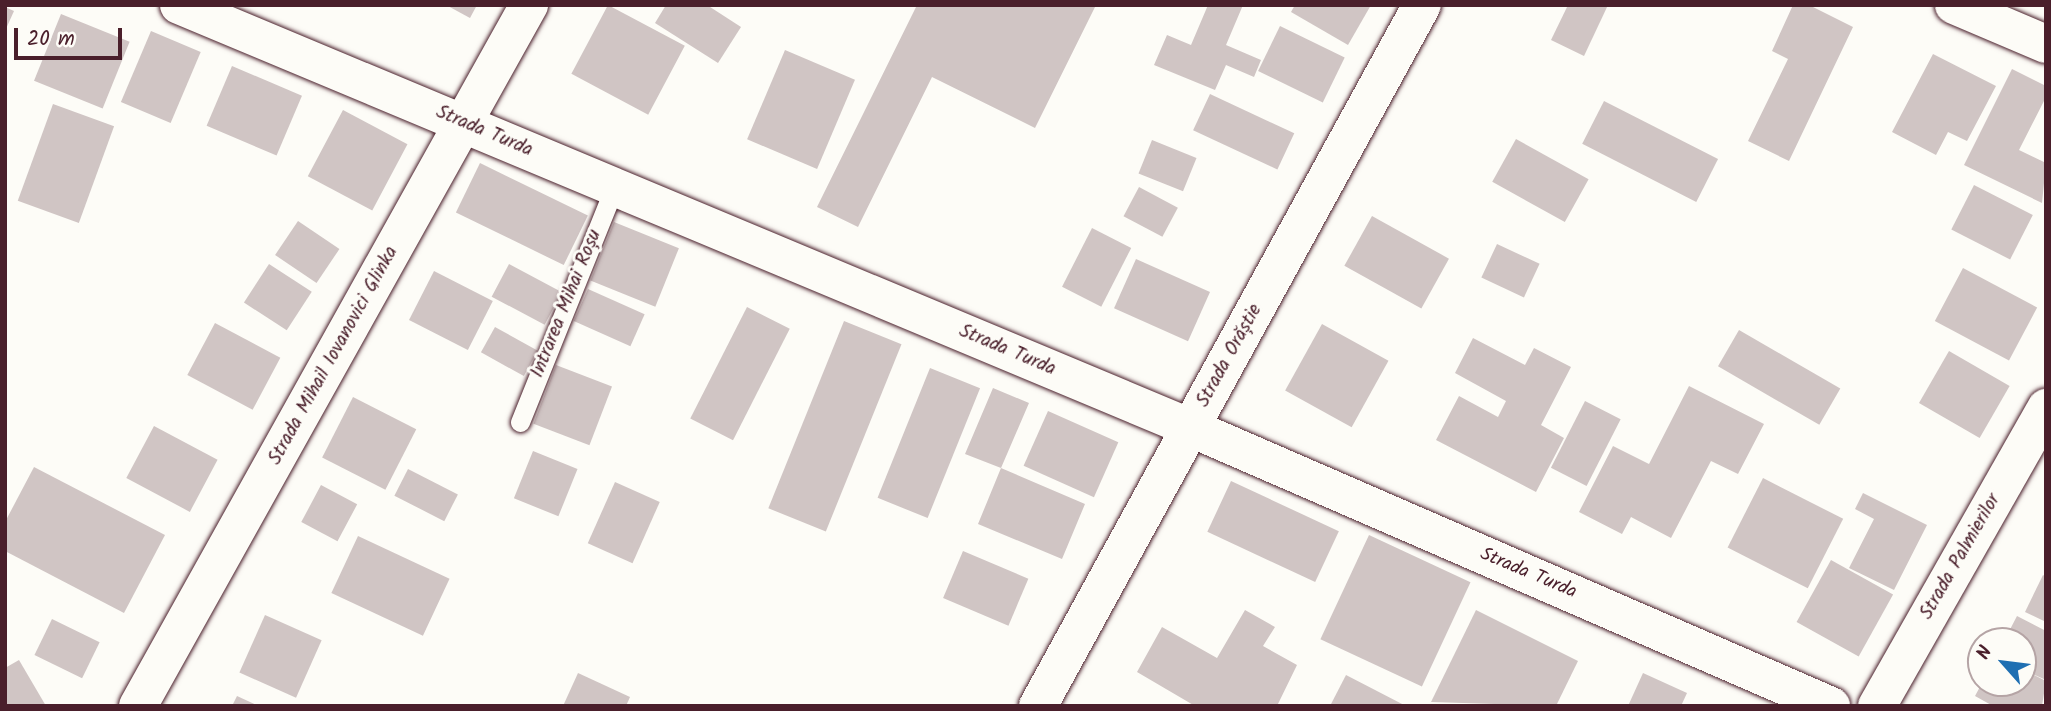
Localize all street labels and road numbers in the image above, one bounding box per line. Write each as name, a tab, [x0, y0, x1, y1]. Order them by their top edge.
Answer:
street label: Strada Turda	[432, 101, 536, 163]
street label: Intrarea Mihai Roșu	[527, 227, 607, 381]
street label: Strada Mihail Iovanovici Glinka	[264, 243, 404, 469]
street label: Strada Orăștie	[1192, 301, 1268, 411]
street label: Strada Turda	[955, 320, 1059, 382]
street label: Strada Palmierilor	[1916, 490, 2006, 624]
street label: Strada Turda	[1476, 543, 1580, 605]

